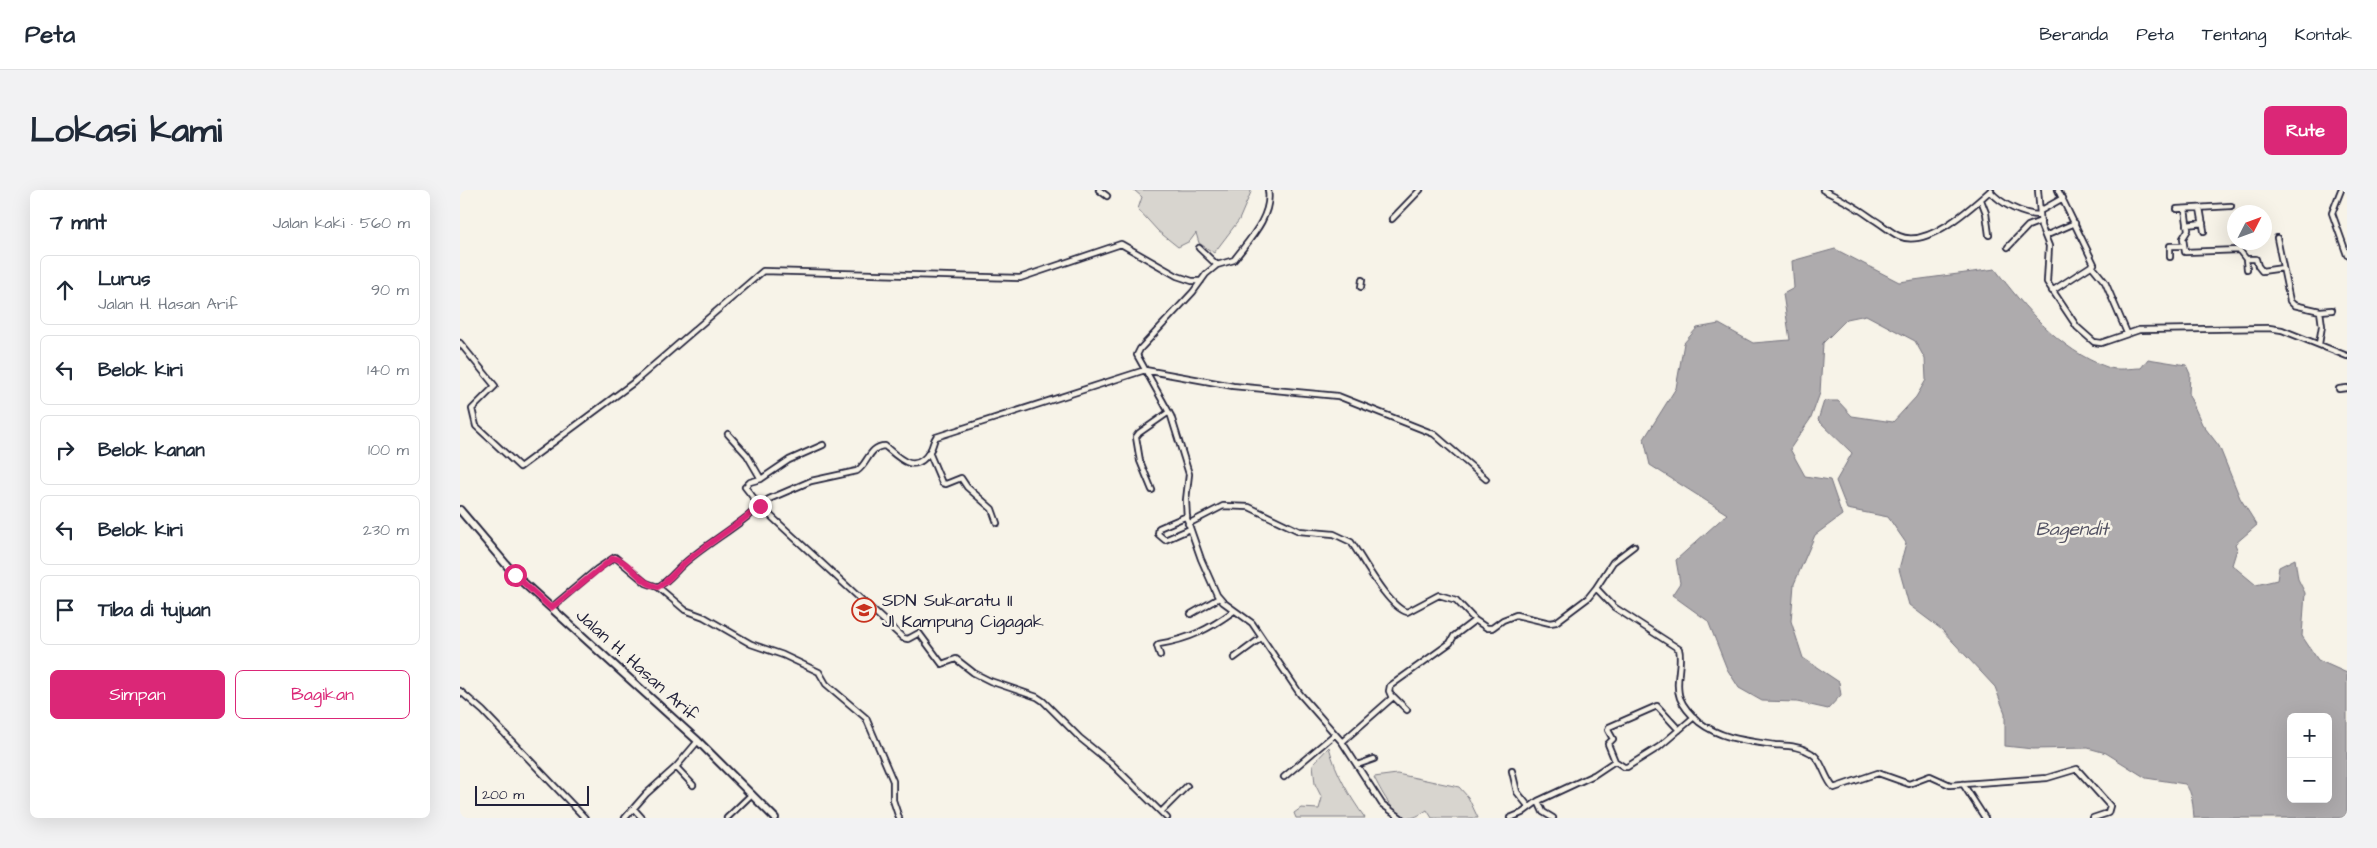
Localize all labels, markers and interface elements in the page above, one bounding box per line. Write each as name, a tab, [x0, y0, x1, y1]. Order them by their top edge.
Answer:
text: Peta	[25, 18, 75, 52]
text: Beranda	[2039, 22, 2108, 47]
text: Peta	[2136, 22, 2174, 47]
text: Tentang	[2202, 22, 2266, 47]
text: Kontak	[2294, 22, 2352, 47]
text: Lokasi kami	[30, 106, 222, 155]
button: Rute	[2264, 106, 2347, 155]
north arrow	[2227, 205, 2272, 250]
text: 7 mnt	[50, 208, 107, 237]
text: Jalan kaki · 560 m	[273, 212, 410, 234]
text: Lurus	[98, 266, 150, 293]
icon: ahead	[51, 276, 79, 304]
text: 90 m	[371, 279, 409, 301]
text: Jalan H. Hasan Arif	[98, 293, 237, 315]
icon: left	[51, 356, 79, 384]
text: Belok kiri	[98, 357, 183, 384]
text: 140 m	[367, 359, 409, 381]
icon: right	[51, 436, 79, 464]
text: Belok kanan	[98, 437, 205, 464]
text: 100 m	[368, 439, 409, 461]
route end	[749, 495, 772, 518]
icon: left	[51, 516, 79, 544]
water label: Bagendit	[2035, 516, 2111, 543]
text: Belok kiri	[98, 517, 183, 544]
text: 230 m	[363, 519, 409, 541]
route start	[504, 564, 527, 587]
place label: SDN Sukaratu II Jl Kampung Cigagak	[882, 588, 1044, 635]
icon: arrive	[51, 596, 79, 624]
text: Tiba di tujuan	[98, 597, 210, 624]
school or university icon: SDN Sukaratu II Jl Kampung Cigagak	[851, 597, 877, 623]
street label: Jalan H. Hasan Arif	[570, 603, 704, 727]
button: Simpan	[50, 670, 225, 719]
button: Bagikan	[235, 670, 410, 719]
map controls	[2287, 713, 2332, 803]
button: +	[2287, 713, 2332, 758]
button: −	[2287, 758, 2332, 803]
scale bar	[475, 783, 589, 806]
text: 200 m	[482, 785, 524, 805]

